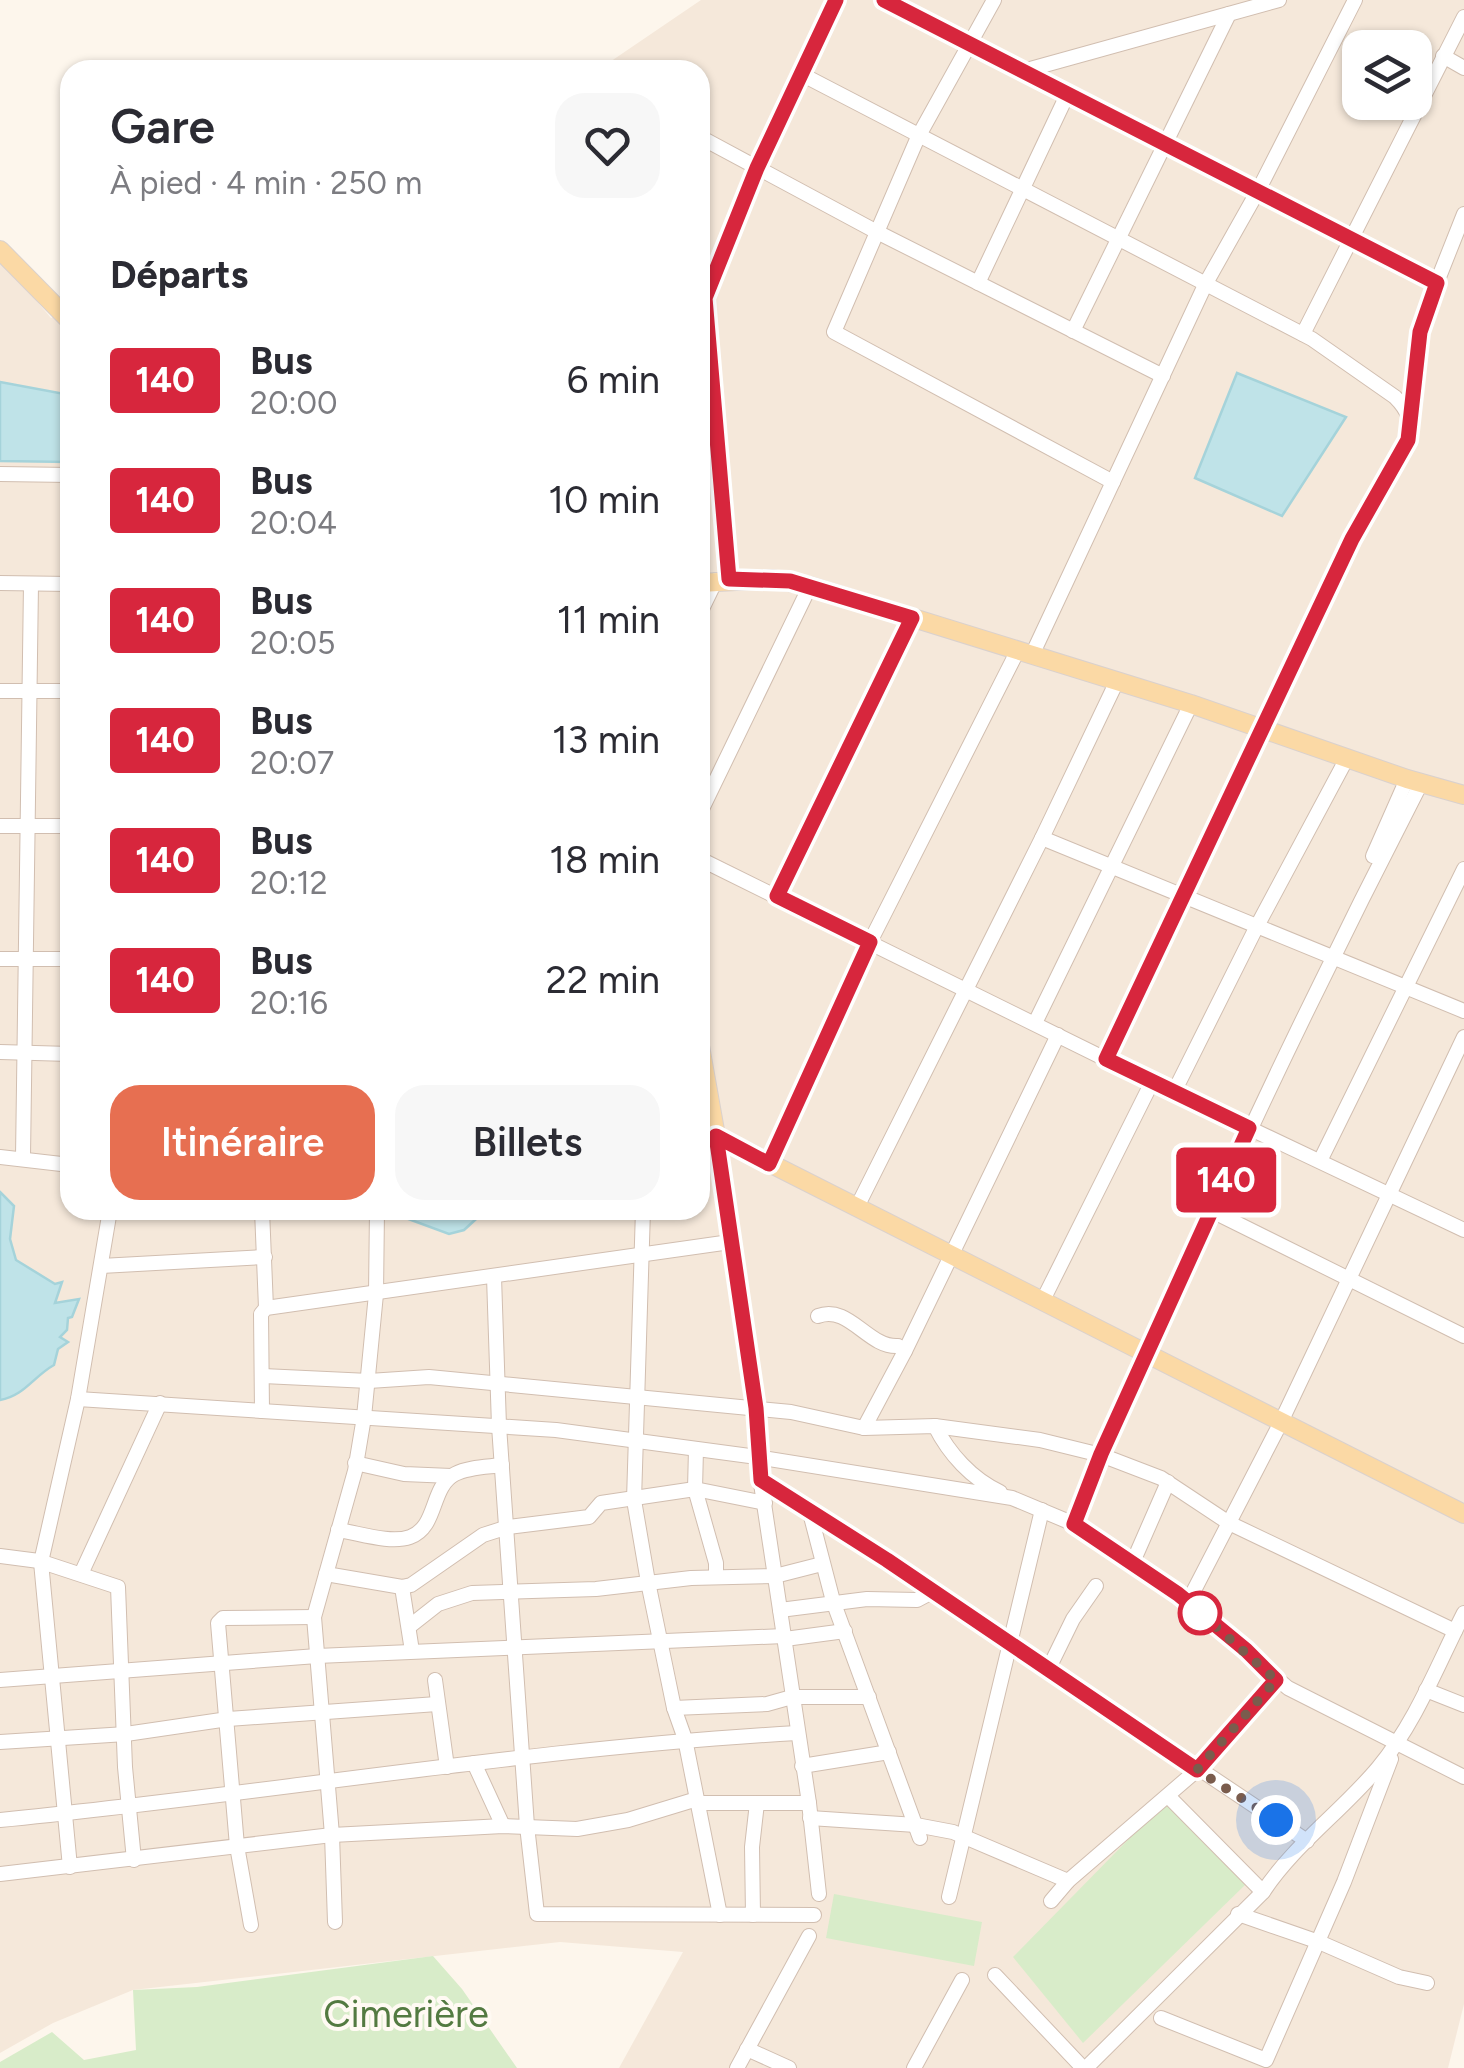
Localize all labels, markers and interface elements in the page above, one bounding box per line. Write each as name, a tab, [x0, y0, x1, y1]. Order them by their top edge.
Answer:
map controls	[1342, 30, 1432, 120]
button: layers	[1342, 30, 1432, 120]
button: heart	[555, 93, 660, 198]
text: Gare	[110, 97, 215, 155]
text: À pied · 4 min · 250 m	[110, 164, 422, 202]
text: Départs	[110, 252, 248, 298]
text: Bus	[250, 338, 313, 384]
text: 6 min	[567, 357, 660, 403]
text: 140	[135, 359, 195, 401]
text: 20:00	[250, 384, 338, 422]
text: Bus	[250, 458, 313, 504]
text: 10 min	[548, 477, 660, 523]
text: 140	[135, 479, 195, 521]
text: 20:04	[250, 504, 337, 542]
text: Bus	[250, 578, 313, 624]
text: 11 min	[557, 597, 660, 643]
text: 140	[135, 599, 195, 641]
text: 20:05	[250, 624, 335, 662]
text: Bus	[250, 698, 313, 744]
text: 13 min	[552, 717, 660, 763]
text: 140	[135, 719, 195, 761]
text: 20:07	[250, 744, 334, 782]
text: Bus	[250, 818, 313, 864]
text: 18 min	[549, 837, 660, 883]
text: 140	[135, 839, 195, 881]
text: 20:12	[250, 864, 328, 902]
text: Bus	[250, 938, 313, 984]
text: 22 min	[546, 957, 660, 1003]
text: 140	[135, 959, 195, 1001]
text: 20:16	[250, 984, 328, 1022]
button: Itinéraire	[110, 1085, 375, 1200]
button: Billets	[395, 1085, 660, 1200]
line badge: 140	[1168, 1148, 1284, 1212]
text: 140	[1196, 1159, 1256, 1201]
unlabelled marker	[1179, 1592, 1221, 1634]
your location	[1251, 1795, 1301, 1845]
park label: Cimerière	[323, 1991, 489, 2037]

